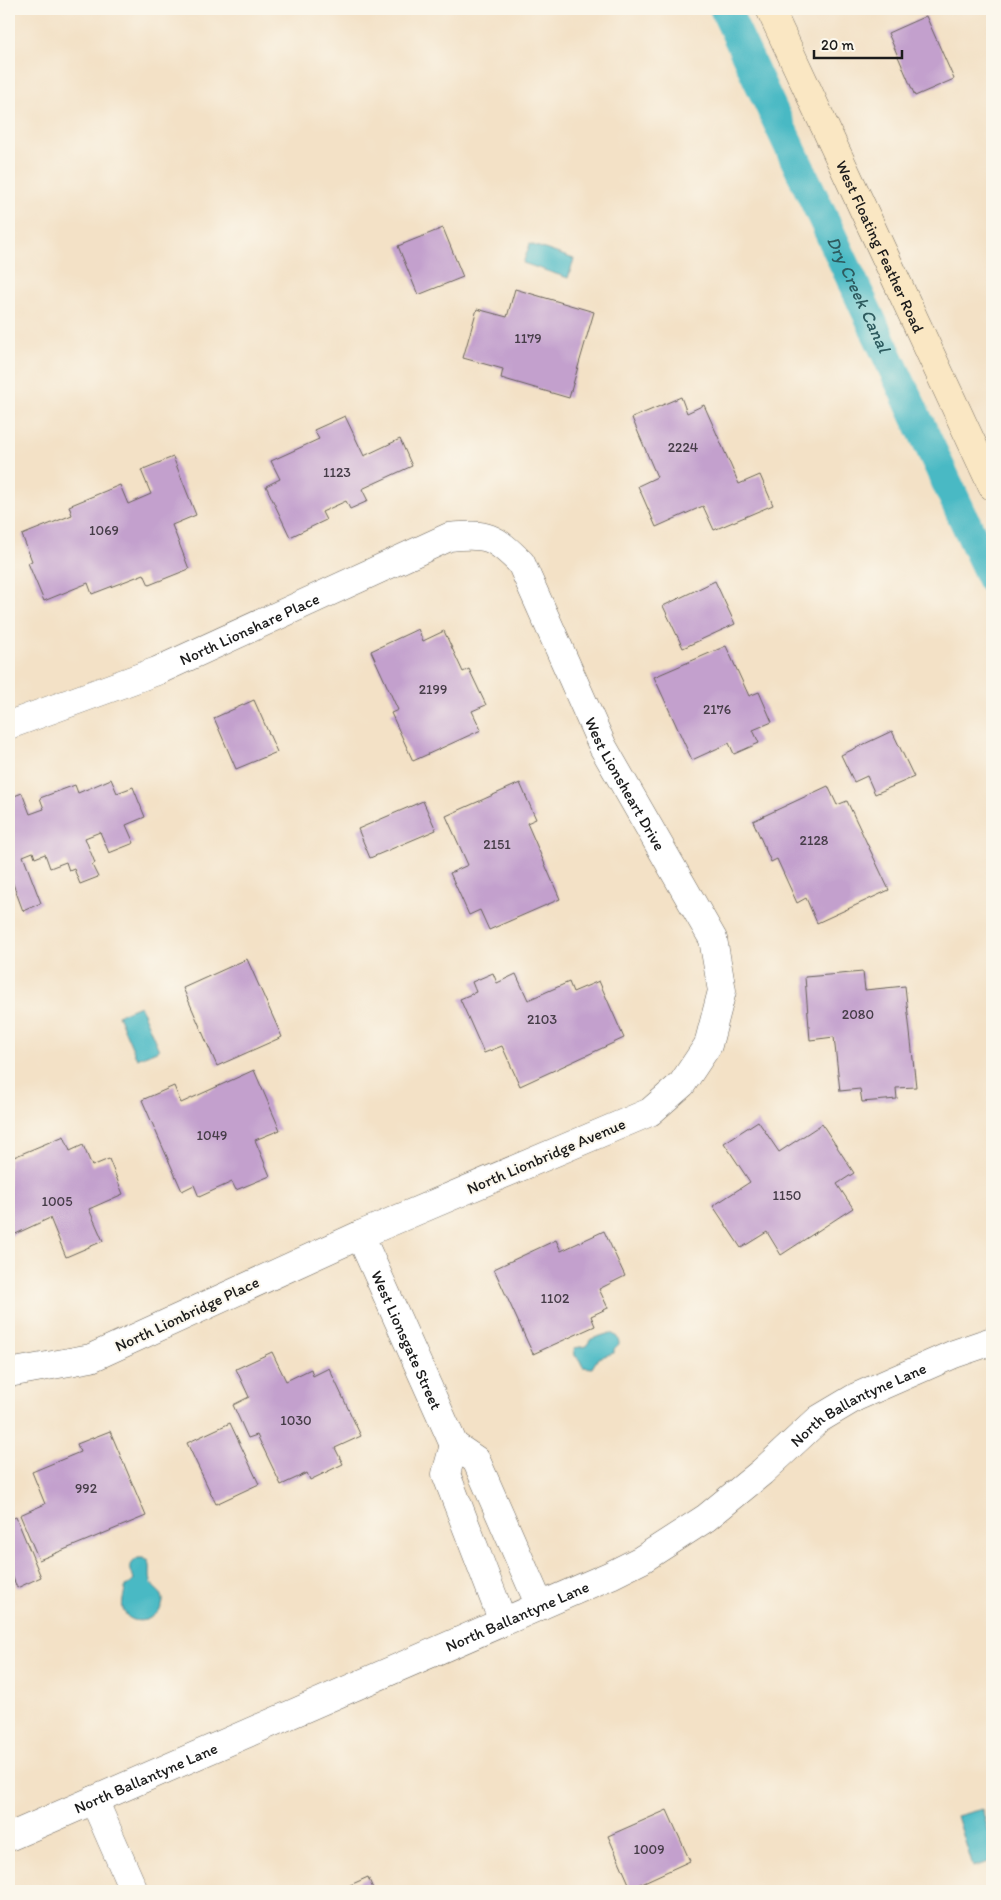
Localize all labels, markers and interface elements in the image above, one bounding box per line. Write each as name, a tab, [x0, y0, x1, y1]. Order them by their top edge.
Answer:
scale bar	[814, 28, 901, 60]
text: 20 m	[821, 36, 855, 54]
street label: West Floating Feather Road	[832, 157, 929, 336]
water label: Dry Creek Canal	[822, 233, 896, 358]
house number: 1179	[514, 330, 542, 347]
house number: 2224	[668, 439, 699, 456]
house number: 1123	[323, 464, 351, 481]
house number: 1069	[89, 522, 119, 539]
street label: North Lionshare Place	[176, 588, 322, 669]
house number: 2199	[419, 681, 447, 698]
house number: 2176	[703, 701, 731, 718]
street label: West Lionsheart Drive	[581, 714, 670, 854]
house number: 2128	[800, 832, 829, 849]
house number: 2151	[483, 836, 511, 853]
house number: 2080	[842, 1006, 874, 1023]
house number: 2103	[527, 1011, 557, 1028]
street label: North Lionbridge Avenue	[464, 1114, 628, 1198]
house number: 1049	[197, 1127, 227, 1144]
house number: 1150	[773, 1187, 801, 1204]
house number: 1005	[41, 1193, 73, 1210]
street label: West Lionsgate Street	[368, 1268, 446, 1412]
street label: North Lionbridge Place	[112, 1272, 262, 1356]
house number: 1102	[541, 1290, 570, 1307]
street label: North Ballantyne Lane	[786, 1358, 929, 1451]
house number: 1030	[280, 1412, 312, 1429]
house number: 992	[75, 1480, 98, 1497]
street label: North Ballantyne Lane	[442, 1576, 592, 1655]
street label: North Ballantyne Lane	[71, 1738, 221, 1817]
house number: 1009	[633, 1841, 665, 1858]

